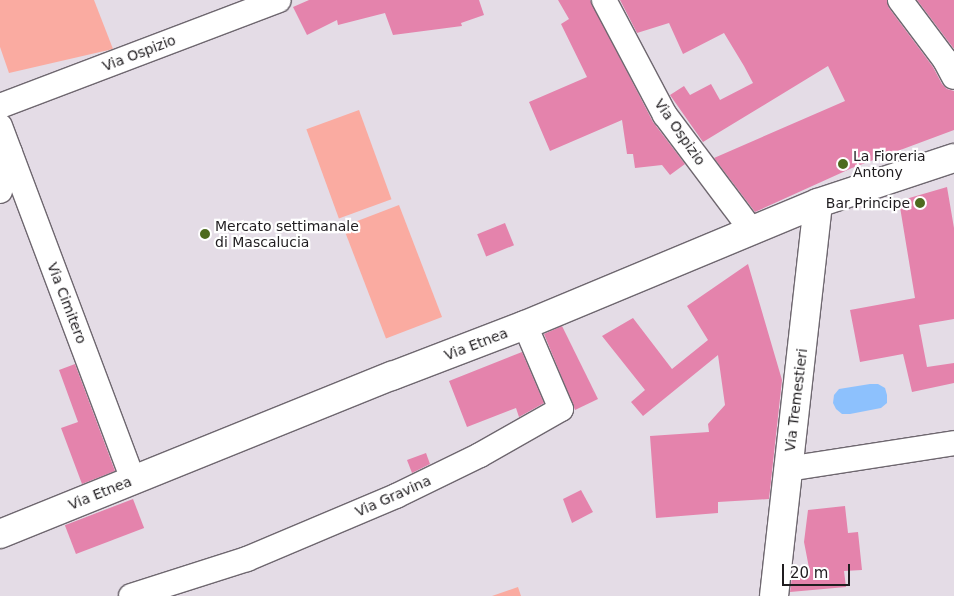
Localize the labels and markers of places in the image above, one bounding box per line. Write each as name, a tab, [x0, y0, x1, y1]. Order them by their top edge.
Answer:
place label: La Fioreria Antony	[853, 148, 926, 180]
marker: La Fioreria Antony	[837, 158, 849, 170]
place label: Bar Principe	[826, 195, 910, 211]
marker: Bar Principe	[914, 197, 926, 209]
place label: Mercato settimanale di Mascalucia	[215, 218, 359, 250]
marker: Mercato settimanale di Mascalucia	[199, 228, 211, 240]

